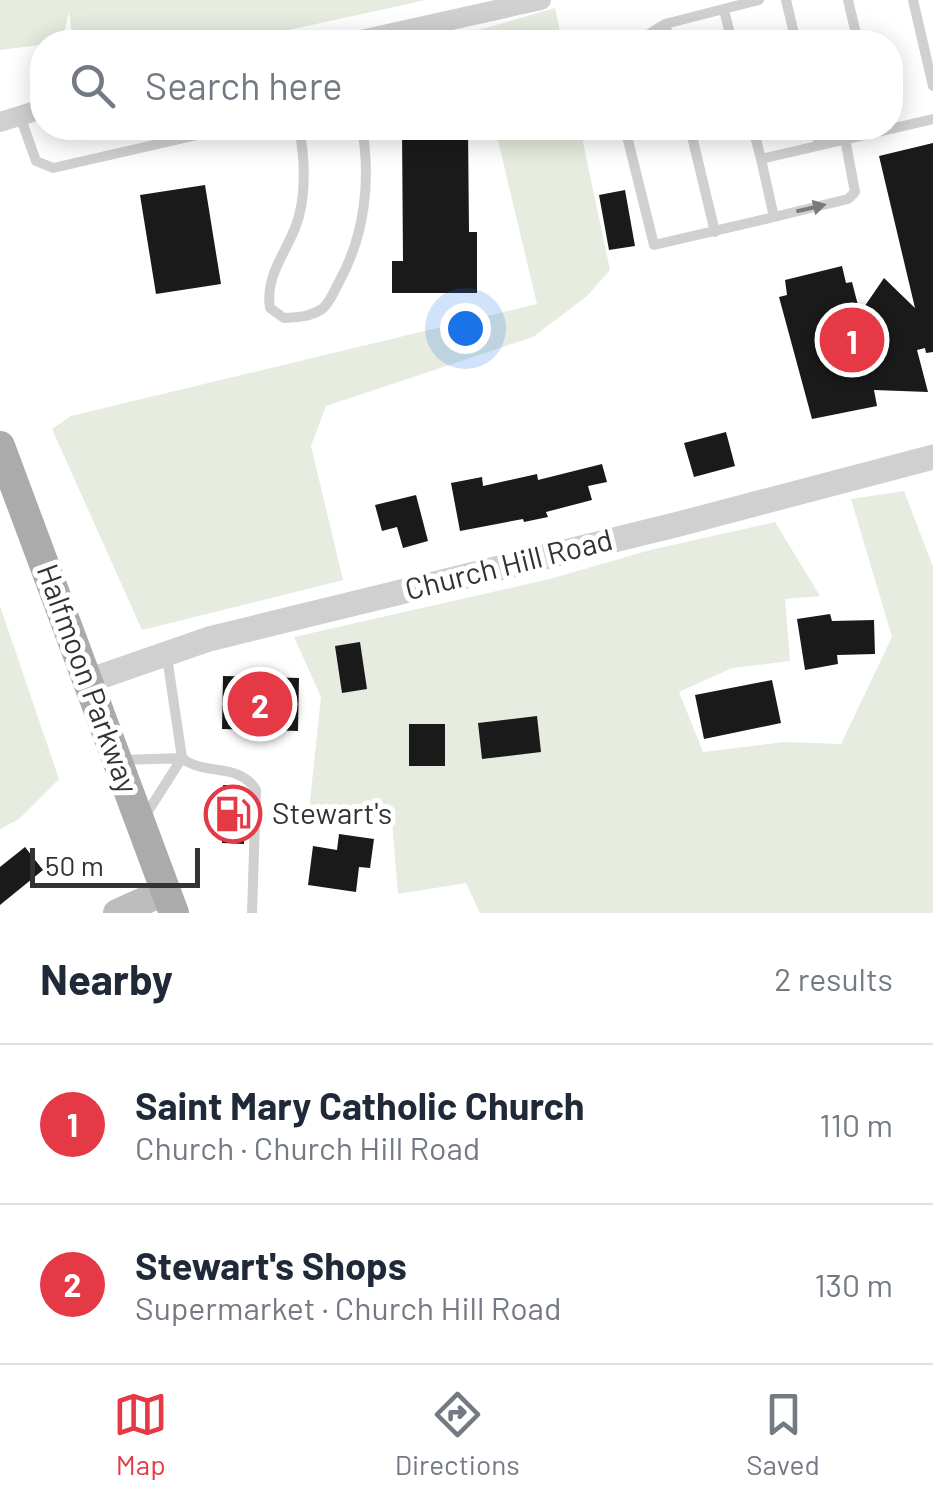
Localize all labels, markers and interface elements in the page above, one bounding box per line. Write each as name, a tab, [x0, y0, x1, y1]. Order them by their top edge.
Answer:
search box	[30, 30, 903, 140]
icon: search	[65, 58, 120, 113]
text: Search here	[145, 62, 343, 108]
one-way arrow	[796, 200, 827, 215]
pin: 1	[820, 302, 884, 378]
your location	[440, 303, 491, 354]
street label: Church Hill Road	[401, 520, 616, 606]
street label: Halfmoon Parkway	[31, 559, 147, 798]
pin: 2	[228, 666, 292, 742]
fuel station icon: Stewart's	[203, 784, 263, 844]
place label: Stewart's	[272, 794, 392, 830]
scale bar	[30, 843, 200, 888]
text: 50 m	[45, 848, 104, 882]
text: Nearby	[40, 953, 173, 1003]
text: 2 results	[774, 959, 893, 997]
text: Saint Mary Catholic Church	[135, 1082, 585, 1128]
text: 1	[67, 1105, 78, 1143]
text: 110 m	[820, 1105, 893, 1143]
text: Church · Church Hill Road	[135, 1128, 480, 1166]
text: Stewart's Shops	[135, 1242, 407, 1288]
text: 2	[64, 1265, 81, 1303]
text: 130 m	[814, 1265, 893, 1303]
text: Supermarket · Church Hill Road	[135, 1288, 561, 1326]
tab: Map	[113, 1387, 168, 1481]
tab: Directions	[395, 1387, 520, 1481]
tab: Saved	[746, 1387, 820, 1481]

